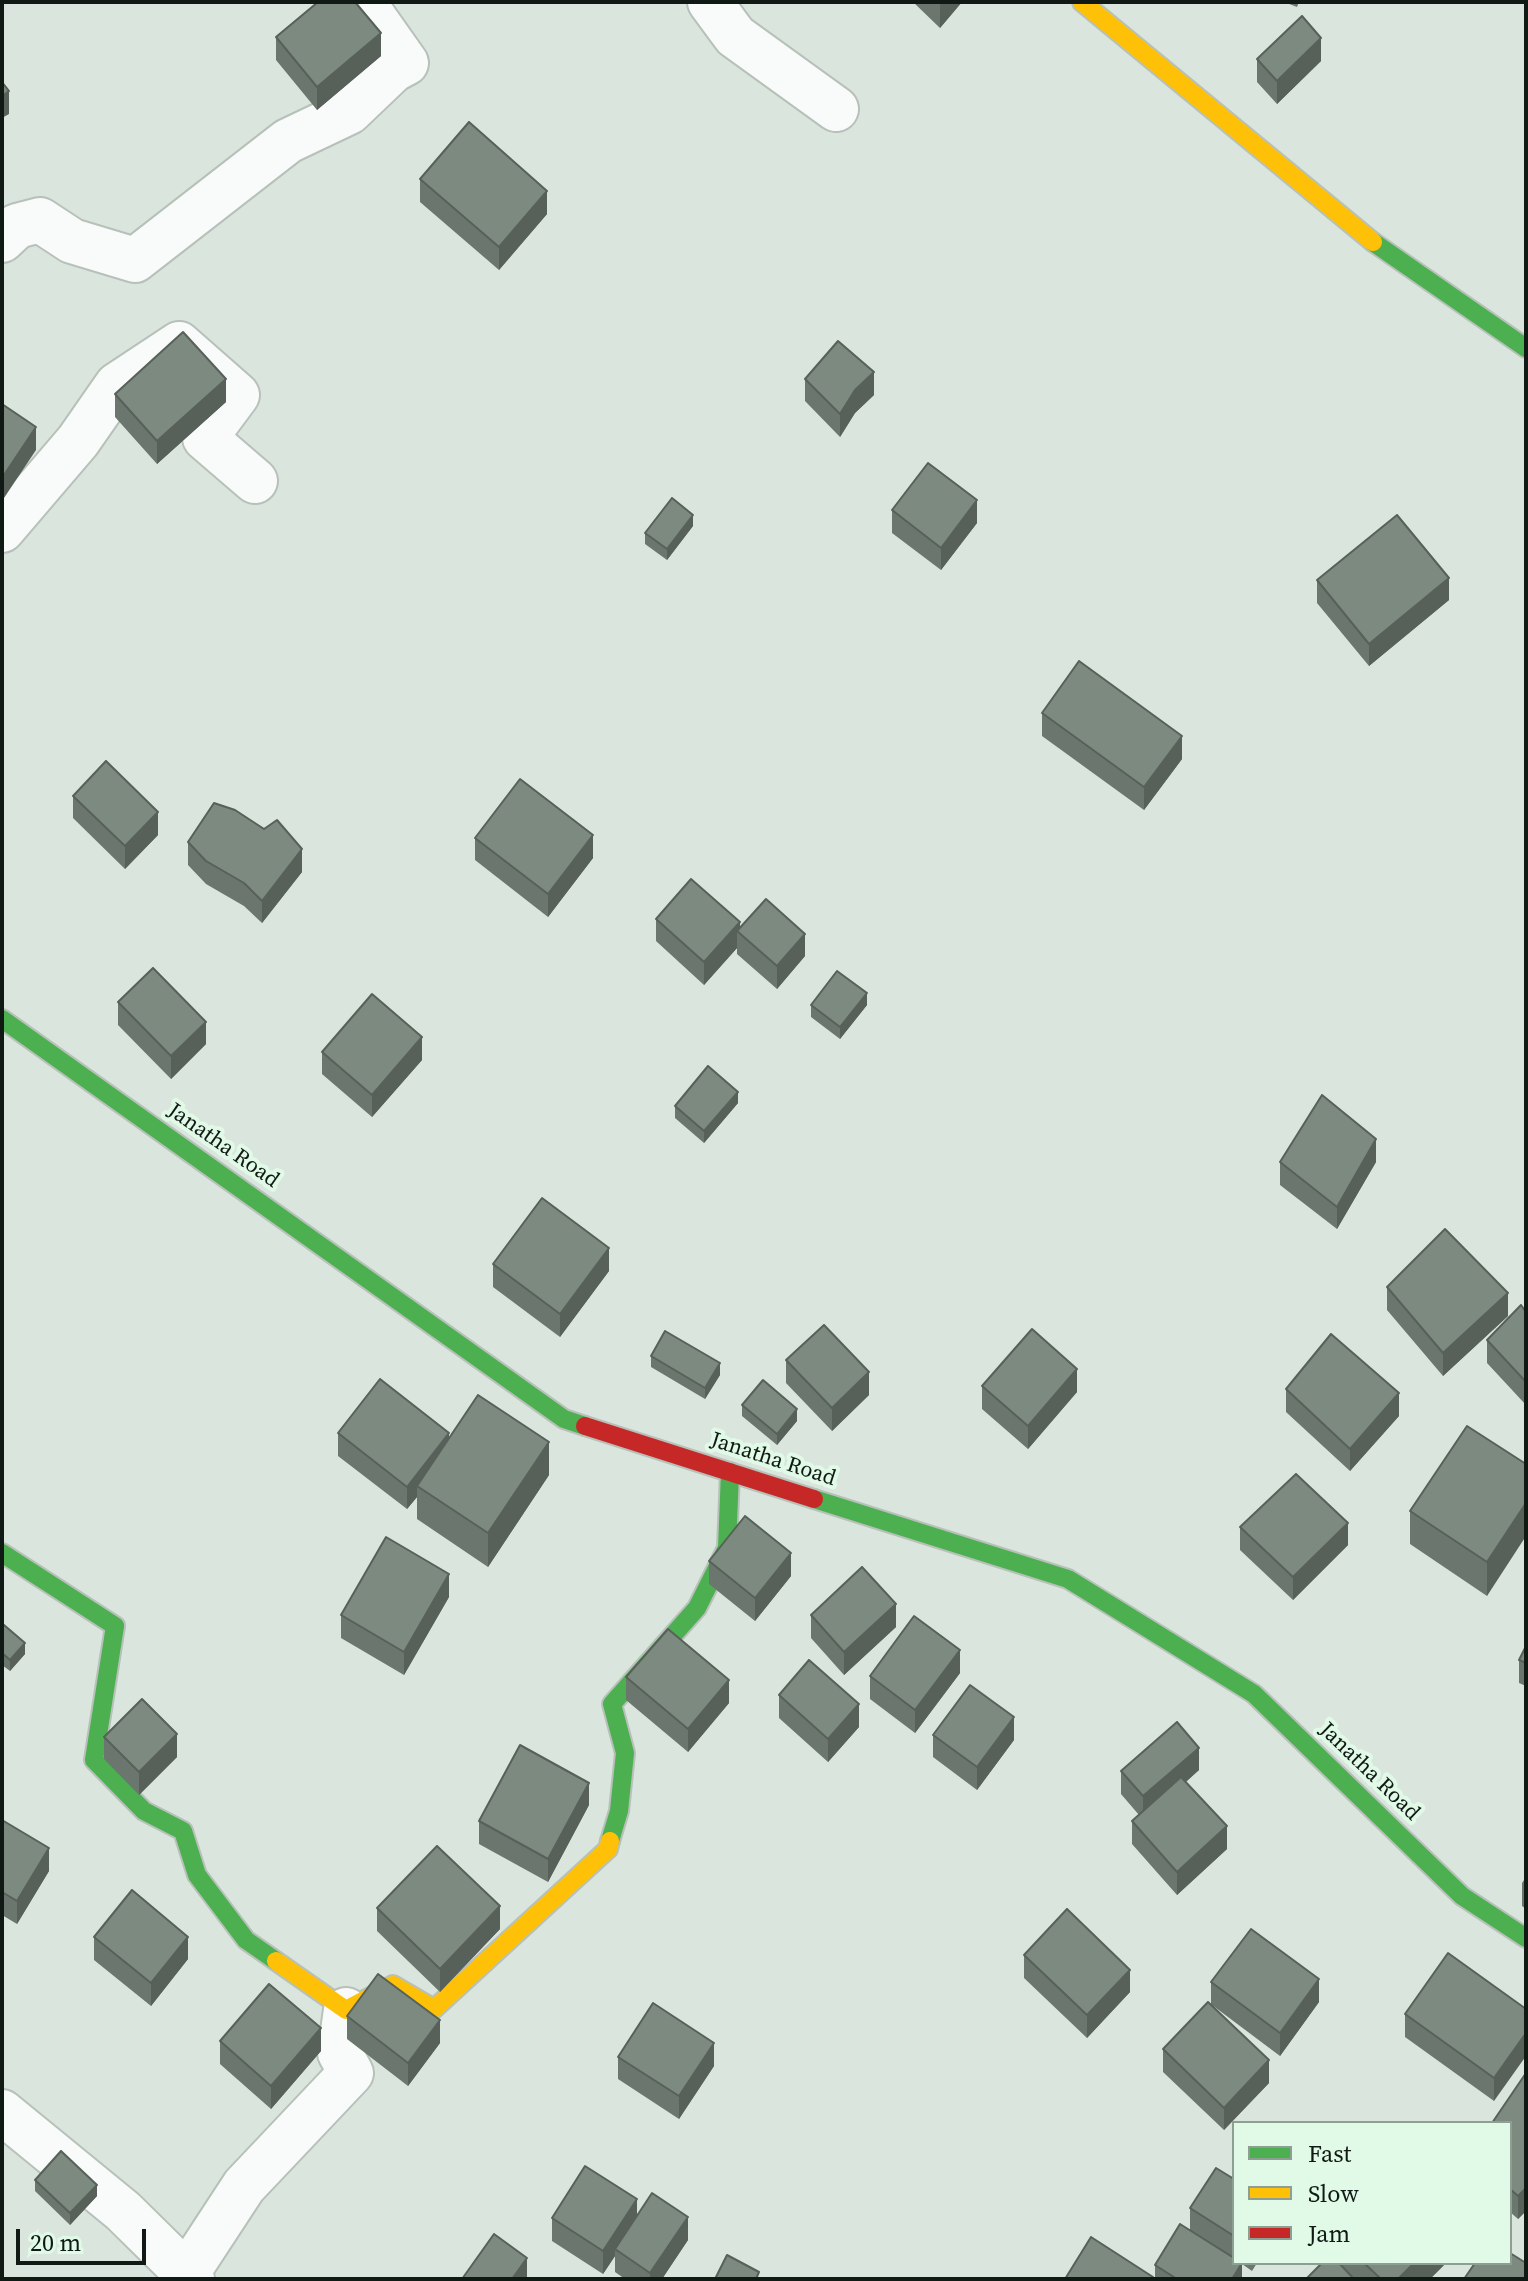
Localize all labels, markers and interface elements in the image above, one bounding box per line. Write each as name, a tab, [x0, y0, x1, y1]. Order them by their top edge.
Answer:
street label: Janatha Road	[162, 1098, 284, 1194]
street label: Janatha Road	[707, 1427, 839, 1493]
street label: Janatha Road	[1313, 1717, 1425, 1827]
legend	[1232, 2121, 1512, 2265]
text: Fast	[1308, 2137, 1351, 2170]
text: Slow	[1308, 2177, 1359, 2210]
scale bar	[20, 2213, 150, 2263]
text: Jam	[1308, 2217, 1350, 2250]
text: 20 m	[30, 2226, 81, 2259]

